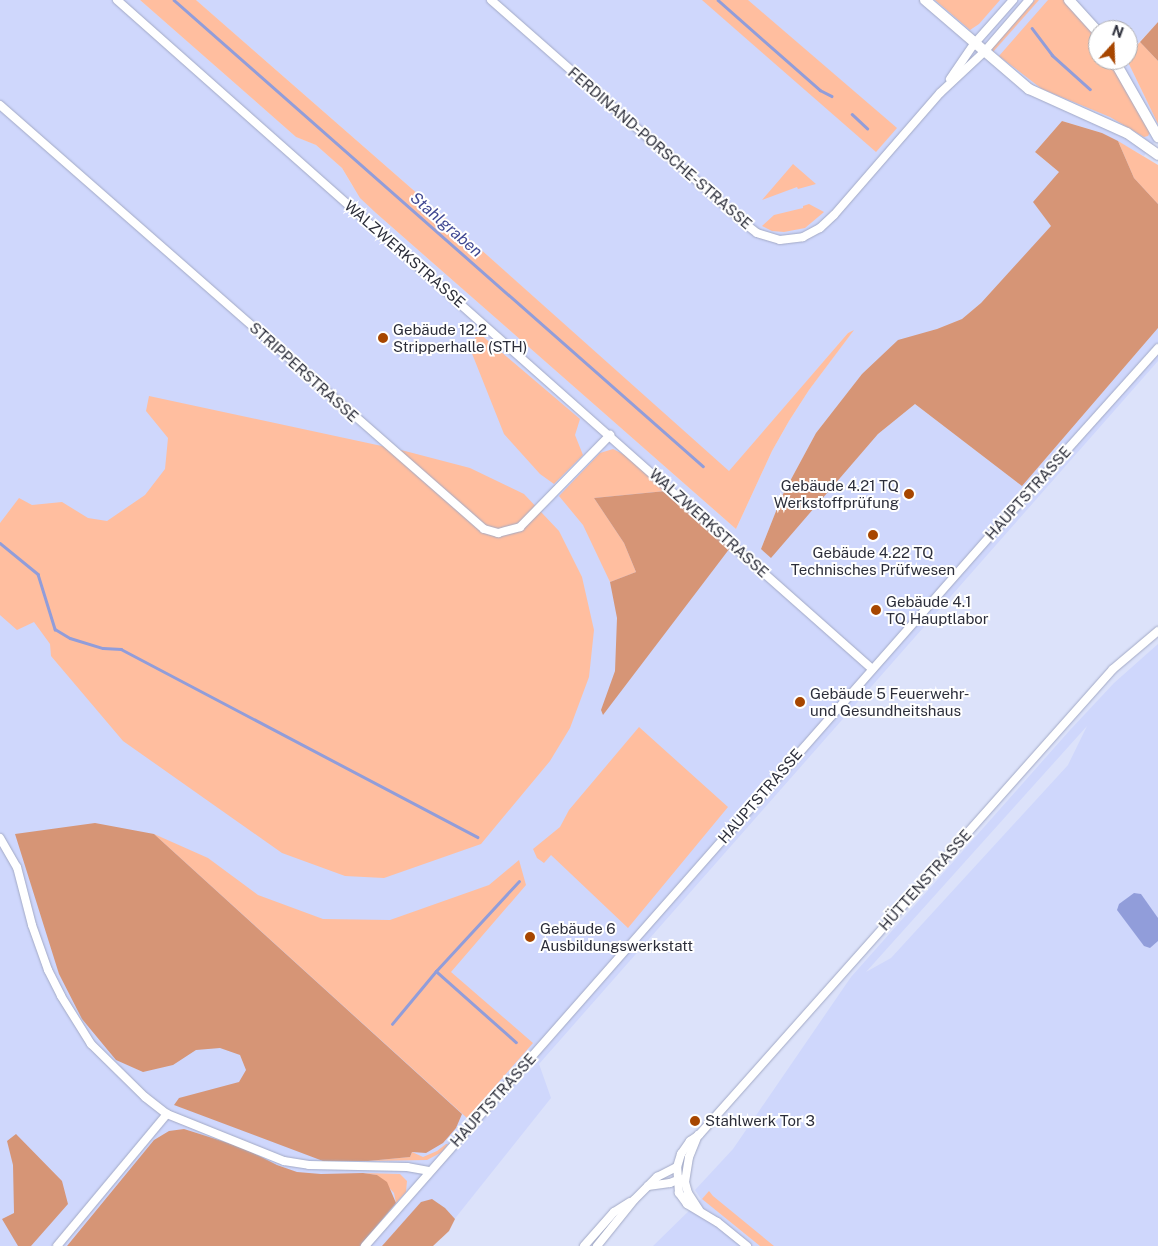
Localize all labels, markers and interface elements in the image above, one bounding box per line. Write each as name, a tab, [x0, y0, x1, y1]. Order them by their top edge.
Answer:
north arrow	[1088, 20, 1138, 70]
text: N	[1110, 22, 1126, 41]
street label: FERDINAND-PORSCHE-STRASSE	[564, 63, 756, 233]
water label: Stahlgraben	[406, 188, 486, 262]
street label: WALZWERKSTRASSE	[341, 197, 469, 311]
street label: STRIPPERSTRASSE	[246, 318, 362, 426]
place label: Gebäude 12.2 Stripperhalle (STH)	[393, 320, 527, 355]
marker: Gebäude 12.2 Stripperhalle (STH)	[377, 332, 389, 344]
street label: HAUPTSTRASSE	[981, 443, 1075, 543]
street label: WALZWERKSTRASSE	[646, 465, 772, 581]
place label: Gebäude 4.21 TQ Werkstoffprüfung	[774, 476, 899, 511]
marker: Gebäude 4.21 TQ Werkstoffprüfung	[903, 488, 915, 500]
marker: Gebäude 4.22 TQ Technisches Prüfwesen	[867, 529, 879, 541]
place label: Gebäude 4.22 TQ Technisches Prüfwesen	[791, 543, 955, 578]
place label: Gebäude 4.1 TQ Hauptlabor	[886, 592, 989, 627]
marker: Gebäude 4.1 TQ Hauptlabor	[870, 604, 882, 616]
place label: Gebäude 5 Feuerwehr- und Gesundheitshaus	[810, 684, 970, 719]
marker: Gebäude 5 Feuerwehr- und Gesundheitshaus	[794, 696, 806, 708]
street label: HAUPTSTRASSE	[714, 745, 806, 847]
street label: HÜTTENSTRASSE	[875, 826, 975, 934]
place label: Gebäude 6 Ausbildungswerkstatt	[540, 919, 693, 954]
marker: Gebäude 6 Ausbildungswerkstatt	[524, 931, 536, 943]
street label: HAUPTSTRASSE	[446, 1050, 540, 1150]
place label: Stahlwerk Tor 3	[705, 1112, 815, 1130]
marker: Stahlwerk Tor 3	[689, 1115, 701, 1127]

